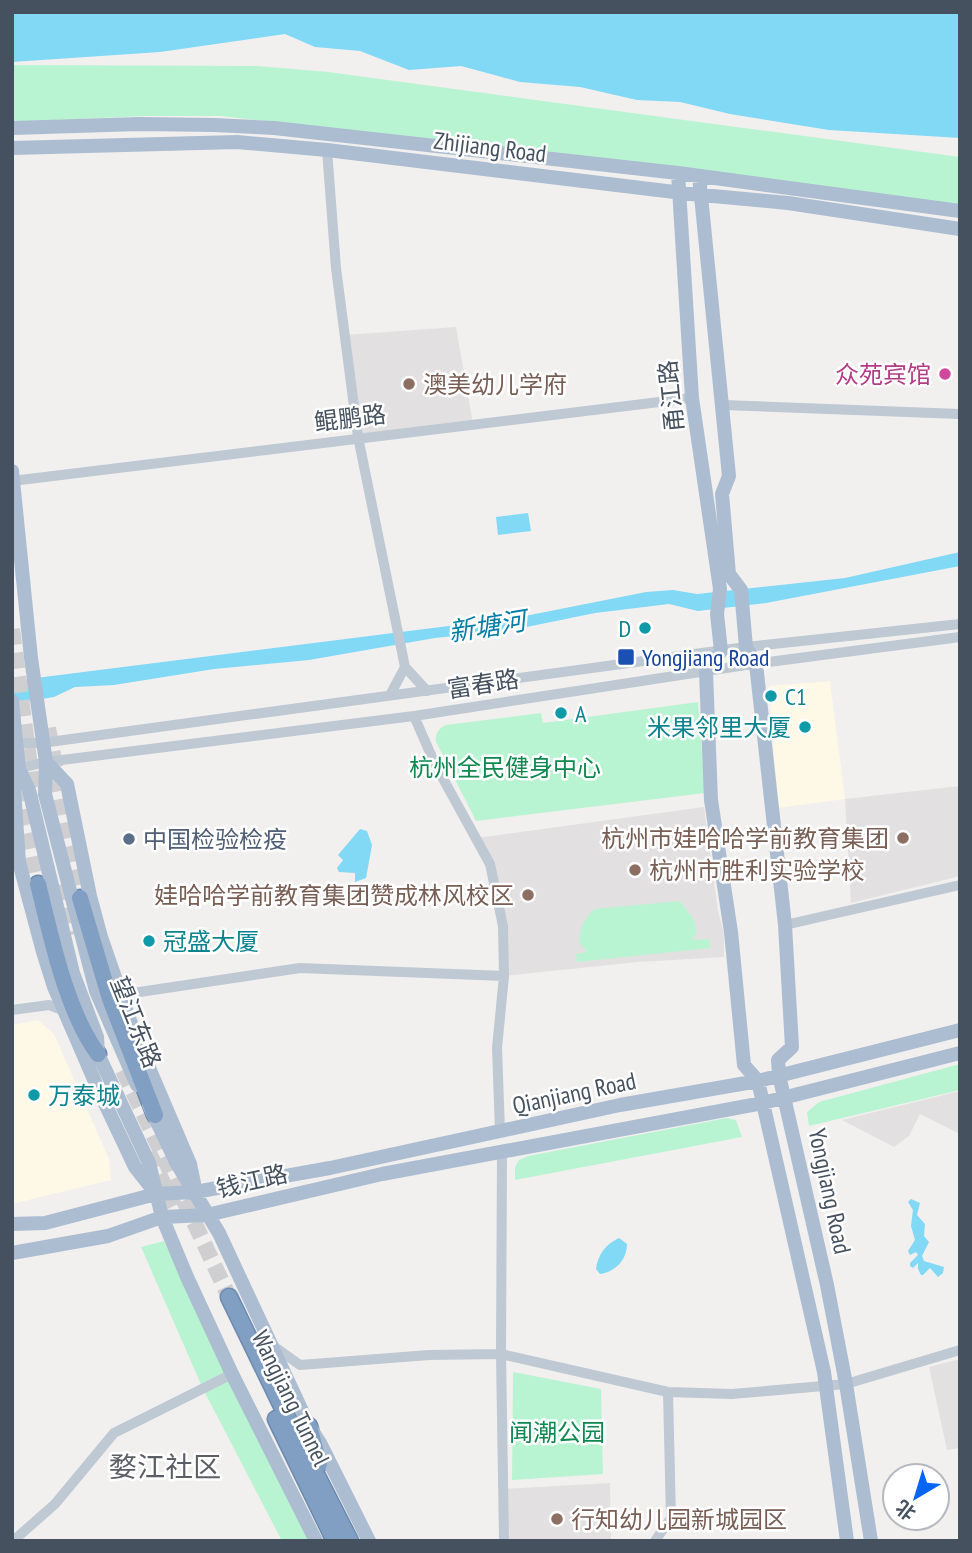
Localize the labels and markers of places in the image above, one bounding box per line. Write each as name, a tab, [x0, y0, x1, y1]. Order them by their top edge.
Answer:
place label: 众苑宾馆	[835, 359, 931, 390]
marker: 众苑宾馆	[937, 366, 953, 382]
place label: 澳美幼儿学府	[423, 369, 567, 400]
marker: 澳美幼儿学府	[401, 376, 417, 392]
place label: D	[618, 613, 631, 644]
marker: D	[637, 620, 653, 636]
place label: Yongjiang Road	[642, 642, 769, 673]
marker: Yongjiang Road	[616, 647, 636, 667]
place label: C1	[785, 681, 807, 712]
marker: C1	[763, 688, 779, 704]
place label: A	[575, 698, 587, 729]
marker: A	[553, 705, 569, 721]
place label: 米果邻里大厦	[647, 712, 791, 743]
marker: 米果邻里大厦	[797, 719, 813, 735]
place label: 杭州市娃哈哈学前教育集团	[601, 823, 889, 854]
place label: 中国检验检疫	[143, 824, 287, 855]
marker: 杭州市娃哈哈学前教育集团	[895, 830, 911, 846]
marker: 中国检验检疫	[121, 831, 137, 847]
place label: 杭州市胜利实验学校	[649, 855, 865, 886]
marker: 杭州市胜利实验学校	[627, 862, 643, 878]
place label: 娃哈哈学前教育集团赞成林风校区	[154, 880, 514, 911]
marker: 娃哈哈学前教育集团赞成林风校区	[520, 887, 536, 903]
place label: 冠盛大厦	[163, 926, 259, 957]
marker: 冠盛大厦	[141, 933, 157, 949]
place label: 万泰城	[48, 1080, 120, 1111]
marker: 万泰城	[26, 1087, 42, 1103]
place label: 行知幼儿园新城园区	[571, 1504, 787, 1535]
marker: 行知幼儿园新城园区	[549, 1511, 565, 1527]

